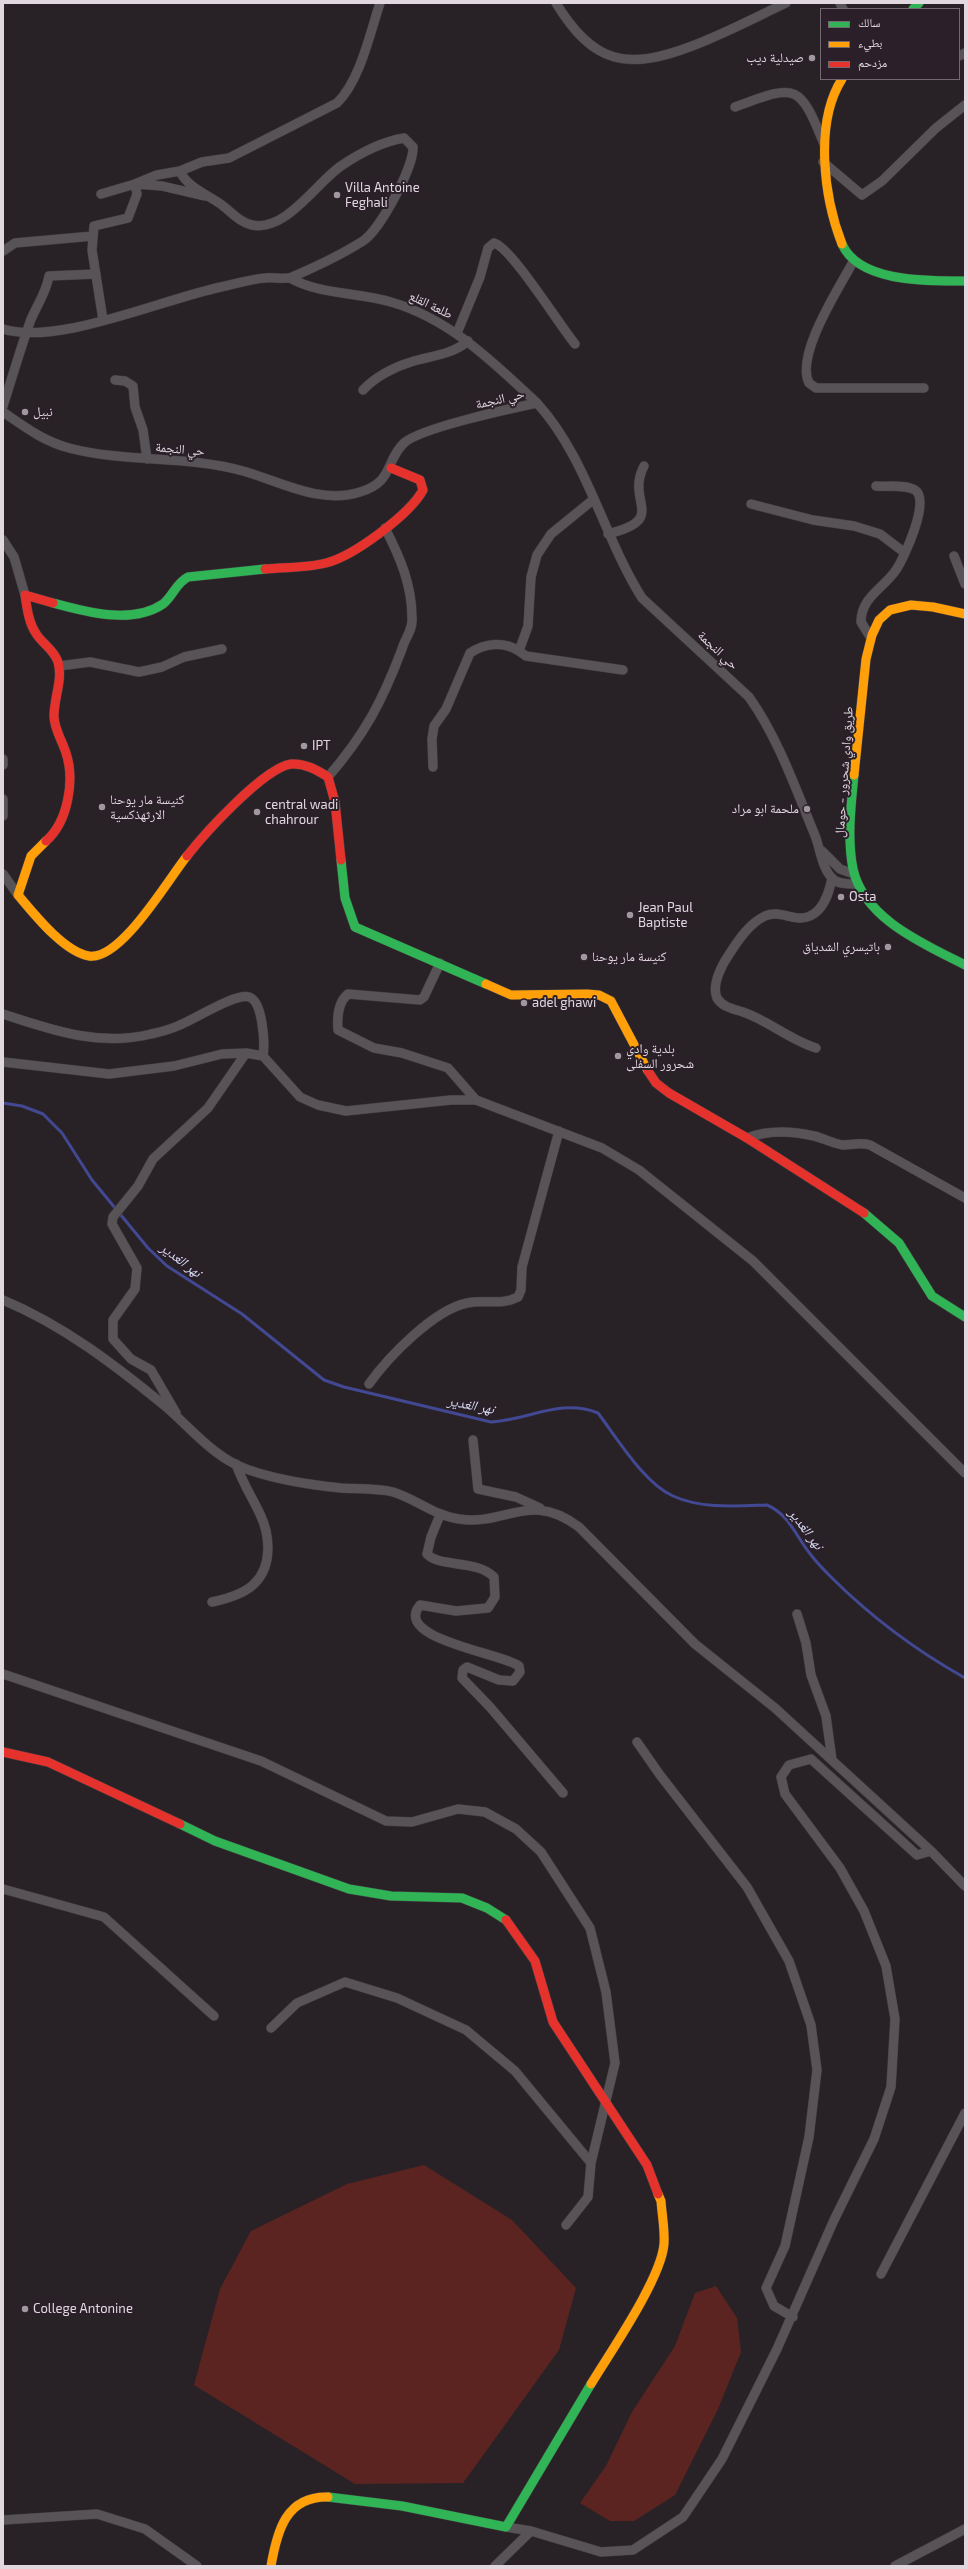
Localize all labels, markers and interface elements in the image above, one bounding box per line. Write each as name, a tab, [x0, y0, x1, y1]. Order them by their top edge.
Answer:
legend	[820, 8, 960, 80]
text: سالك	[858, 15, 880, 29]
text: بطيء	[858, 35, 882, 49]
place label: صيدلية ديب	[746, 50, 804, 66]
marker: صيدلية ديب	[807, 53, 817, 63]
text: مزدحم	[858, 55, 887, 69]
place label: Villa Antoine Feghali	[345, 180, 420, 211]
marker: Villa Antoine Feghali	[332, 190, 342, 200]
street label: طلعة القلع	[407, 288, 455, 322]
street label: حي النجمة	[474, 386, 526, 412]
place label: نبيل	[33, 404, 53, 420]
marker: نبيل	[20, 407, 30, 417]
street label: حي النجمة	[155, 439, 205, 459]
street label: حي النجمة	[695, 627, 741, 673]
street label: طريق وادي شحرور - حومال	[832, 706, 856, 838]
place label: IPT	[312, 738, 331, 754]
marker: IPT	[299, 741, 309, 751]
place label: كنيسة مار يوحنا الارثهذكسية	[110, 792, 184, 823]
place label: central wadi chahrour	[265, 797, 338, 828]
place label: ملحمة ابو مراد	[732, 801, 799, 817]
marker: كنيسة مار يوحنا الارثهذكسية	[97, 802, 107, 812]
marker: ملحمة ابو مراد	[802, 804, 812, 814]
marker: central wadi chahrour	[252, 807, 262, 817]
place label: Osta	[849, 889, 876, 905]
marker: Osta	[836, 892, 846, 902]
place label: Jean Paul Baptiste	[638, 900, 693, 931]
marker: Jean Paul Baptiste	[625, 910, 635, 920]
place label: باتيسري الشدياق	[802, 939, 880, 955]
marker: باتيسري الشدياق	[883, 942, 893, 952]
place label: كنيسة مار يوحنا	[592, 949, 666, 965]
marker: كنيسة مار يوحنا	[579, 952, 589, 962]
place label: adel ghawi	[532, 995, 596, 1011]
marker: adel ghawi	[519, 998, 529, 1008]
place label: بلدية وادي شحرور السفلى	[626, 1041, 694, 1072]
marker: بلدية وادي شحرور السفلى	[613, 1051, 623, 1061]
water label: نهر الغدير	[157, 1239, 205, 1281]
water label: نهر الغدير	[446, 1392, 496, 1418]
water label: نهر الغدير	[785, 1505, 827, 1553]
place label: College Antonine	[33, 2301, 133, 2317]
marker: College Antonine	[20, 2304, 30, 2314]

